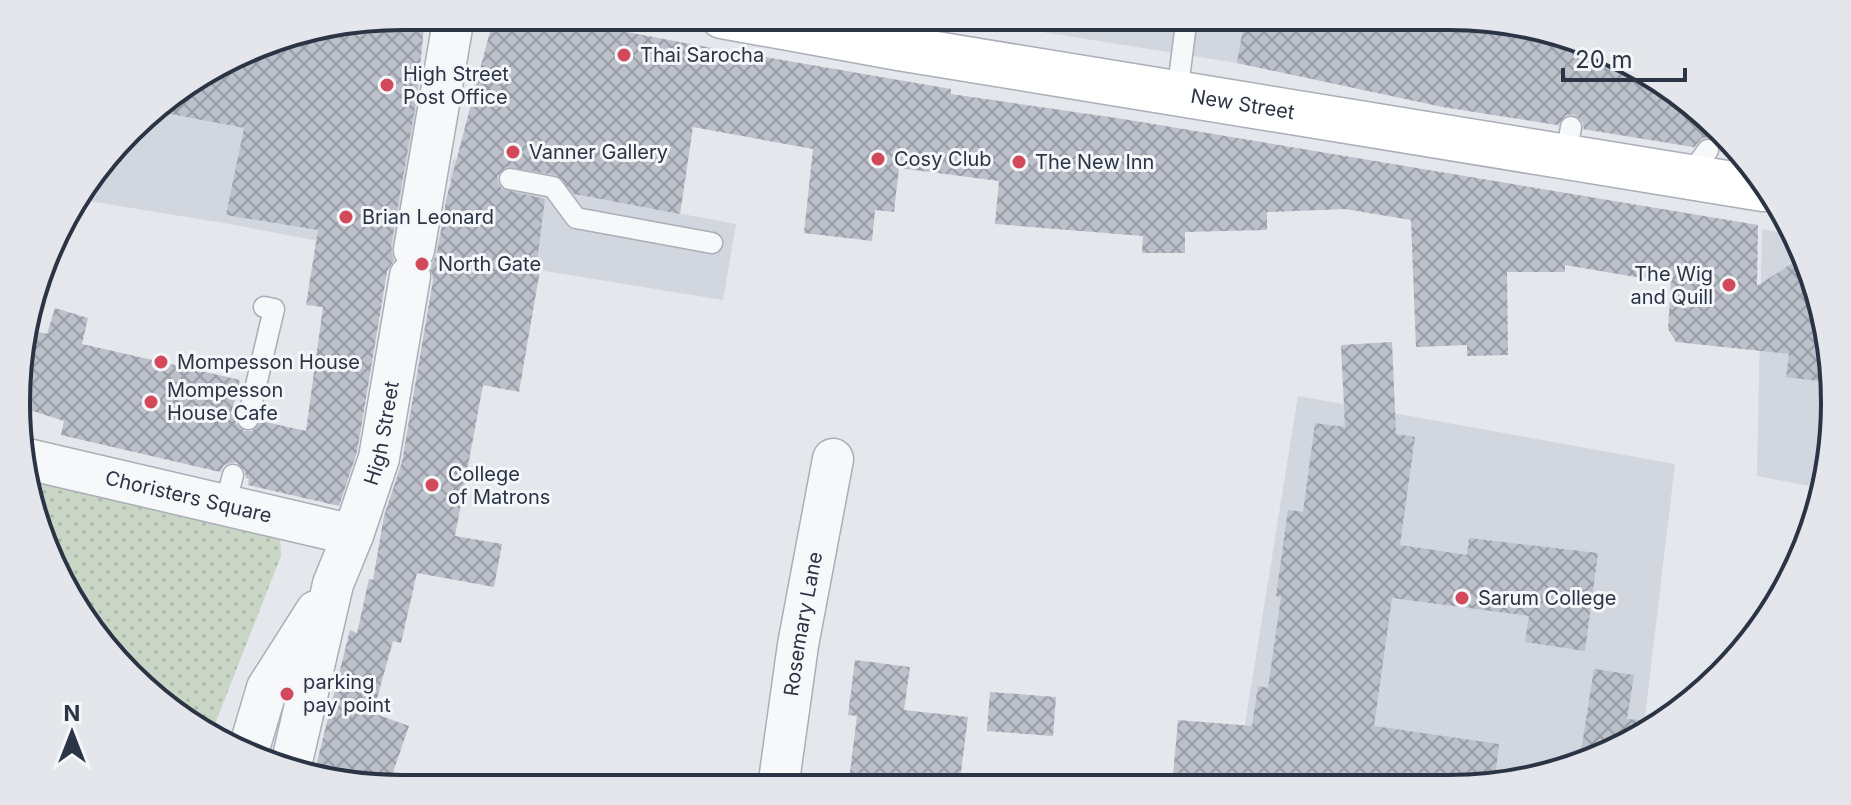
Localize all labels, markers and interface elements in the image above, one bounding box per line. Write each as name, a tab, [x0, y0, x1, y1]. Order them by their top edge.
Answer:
scale bar	[1563, 32, 1685, 82]
place label: Thai Sarocha	[640, 43, 764, 67]
text: 20 m	[1575, 45, 1633, 74]
marker: Thai Sarocha	[615, 46, 633, 64]
place label: High Street Post Office	[403, 62, 509, 109]
marker: High Street Post Office	[378, 76, 396, 94]
street label: New Street	[1189, 84, 1297, 124]
place label: Vanner Gallery	[529, 140, 668, 164]
marker: Vanner Gallery	[504, 143, 522, 161]
place label: Cosy Club	[894, 147, 992, 171]
marker: Cosy Club	[869, 150, 887, 168]
place label: The New Inn	[1035, 150, 1154, 174]
marker: The New Inn	[1010, 153, 1028, 171]
place label: Brian Leonard	[362, 205, 494, 229]
marker: Brian Leonard	[337, 208, 355, 226]
place label: North Gate	[438, 252, 541, 276]
marker: North Gate	[413, 255, 431, 273]
place label: The Wig and Quill	[1630, 262, 1713, 309]
marker: The Wig and Quill	[1720, 276, 1738, 294]
place label: Mompesson House	[177, 350, 360, 374]
marker: Mompesson House	[152, 353, 170, 371]
place label: Mompesson House Cafe	[167, 378, 283, 425]
street label: High Street	[359, 379, 404, 488]
marker: Mompesson House Cafe	[142, 393, 160, 411]
place label: College of Matrons	[448, 462, 550, 509]
street label: Choristers Square	[103, 466, 274, 528]
marker: College of Matrons	[423, 476, 441, 494]
street label: Rosemary Lane	[779, 550, 827, 698]
place label: Sarum College	[1478, 586, 1616, 610]
marker: Sarum College	[1453, 589, 1471, 607]
place label: parking pay point	[303, 670, 391, 717]
marker: parking pay point	[278, 685, 296, 703]
north arrow	[32, 693, 112, 773]
text: N	[64, 700, 80, 726]

